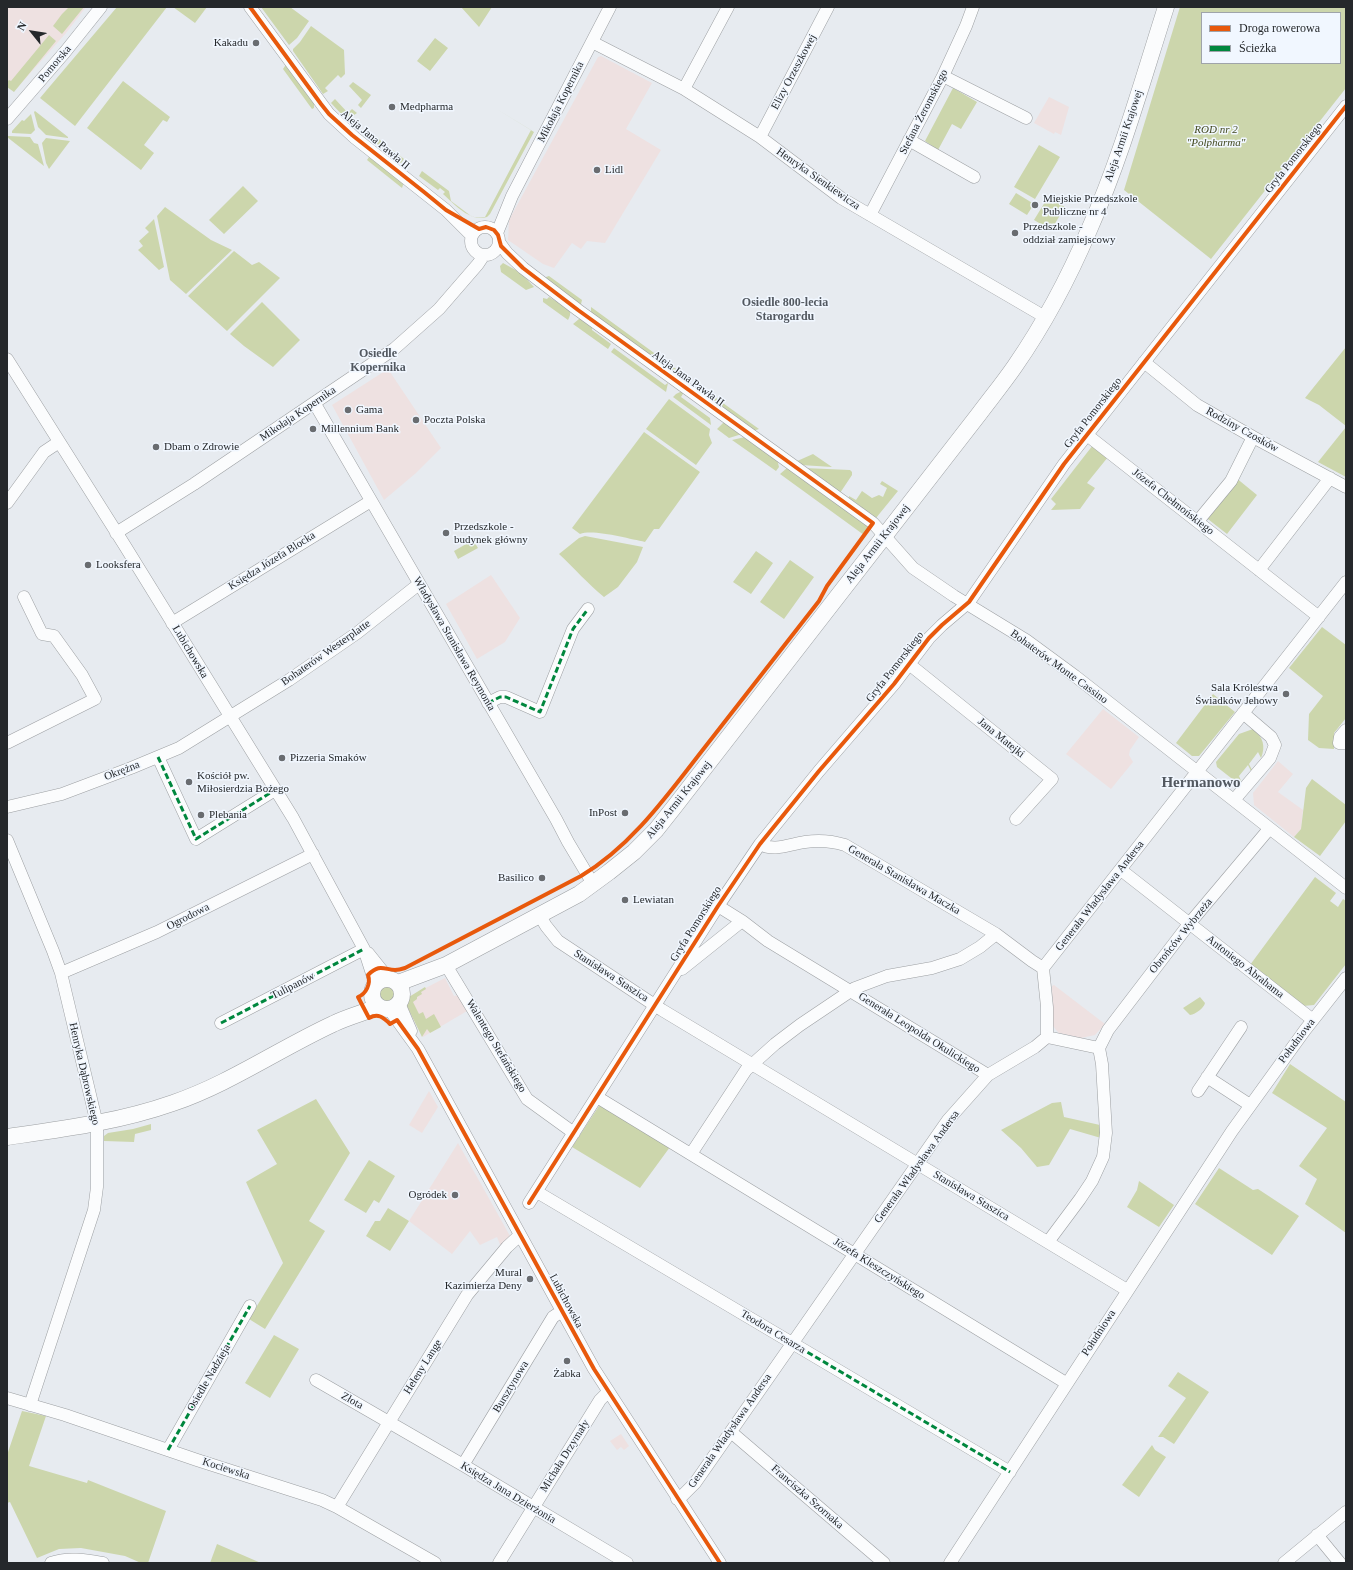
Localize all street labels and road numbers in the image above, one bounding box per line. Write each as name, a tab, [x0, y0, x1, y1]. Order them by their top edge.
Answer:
street label: Elizy Orzeszkowej	[769, 32, 819, 112]
street label: Pomorska	[36, 43, 74, 85]
street label: Mikołaja Kopernika	[535, 59, 587, 145]
street label: Stefana Żeromskiego	[897, 67, 951, 157]
street label: Aleja Armii Krajowej	[1102, 88, 1146, 184]
street label: Aleja Jana Pawła II	[338, 107, 412, 173]
street label: Gryfa Pomorskiego	[1262, 120, 1326, 196]
street label: Henryka Sienkiewicza	[774, 145, 862, 213]
street label: Aleja Jana Pawła II	[649, 348, 727, 410]
street label: Gryfa Pomorskiego	[1061, 375, 1125, 451]
street label: Mikołaja Kopernika	[257, 384, 339, 444]
street label: Rodziny Czosków	[1203, 405, 1281, 455]
street label: Józefa Chełmońskiego	[1130, 466, 1216, 538]
street label: Aleja Armii Krajowej	[843, 502, 913, 586]
street label: Księdza Józefa Blocka	[226, 529, 318, 593]
street label: Władysława Stanisława Reymonta	[410, 575, 498, 713]
street label: Bohaterów Westerplatte	[279, 617, 373, 689]
street label: Lubichowska	[169, 623, 211, 681]
street label: Bohaterów Monte Cassino	[1008, 627, 1110, 707]
street label: Gryfa Pomorskiego	[863, 629, 927, 705]
street label: Jana Matejki	[975, 715, 1027, 761]
street label: Okrężna	[102, 758, 142, 784]
street label: Aleja Armii Krajowej	[643, 758, 715, 842]
street label: Generała Władysława Andersa	[1053, 838, 1147, 954]
street label: Generała Stanisława Maczka	[845, 842, 963, 918]
street label: Gryfa Pomorskiego	[667, 884, 725, 964]
street label: Obrońców Wybrzeża	[1147, 896, 1215, 976]
street label: Ogrodowa	[164, 901, 212, 933]
street label: Antoniego Abrahama	[1204, 933, 1286, 1001]
street label: Stanisława Staszica	[571, 947, 651, 1005]
street label: Tulipanów	[269, 969, 317, 1003]
street label: Generała Leopolda Okulickiego	[856, 990, 982, 1076]
street label: Walentego Stefańskiego	[463, 997, 529, 1095]
street label: Południowa	[1276, 1016, 1318, 1066]
street label: Henryka Dąbrowskiego	[66, 1021, 102, 1127]
street label: Generała Władysława Andersa	[872, 1108, 962, 1226]
street label: Stanisława Staszica	[931, 1168, 1011, 1224]
street label: Józefa Kleszczyńskiego	[831, 1235, 927, 1303]
street label: Lubichowska	[546, 1272, 586, 1330]
street label: Teodora Cesarza	[738, 1307, 808, 1357]
street label: Południowa	[1079, 1307, 1119, 1359]
street label: Heleny Lange	[401, 1337, 445, 1397]
street label: Osiedle Nadzieja	[184, 1342, 234, 1414]
street label: Bursztynowa	[490, 1359, 532, 1415]
street label: Generała Władysława Andersa	[686, 1371, 774, 1491]
street label: Złota	[339, 1389, 365, 1413]
street label: Michała Drzymały	[537, 1417, 593, 1495]
street label: Kociewska	[201, 1455, 251, 1483]
street label: Księdza Jana Dzierżonia	[458, 1459, 558, 1527]
street label: Franciszka Szornaka	[768, 1462, 846, 1532]

